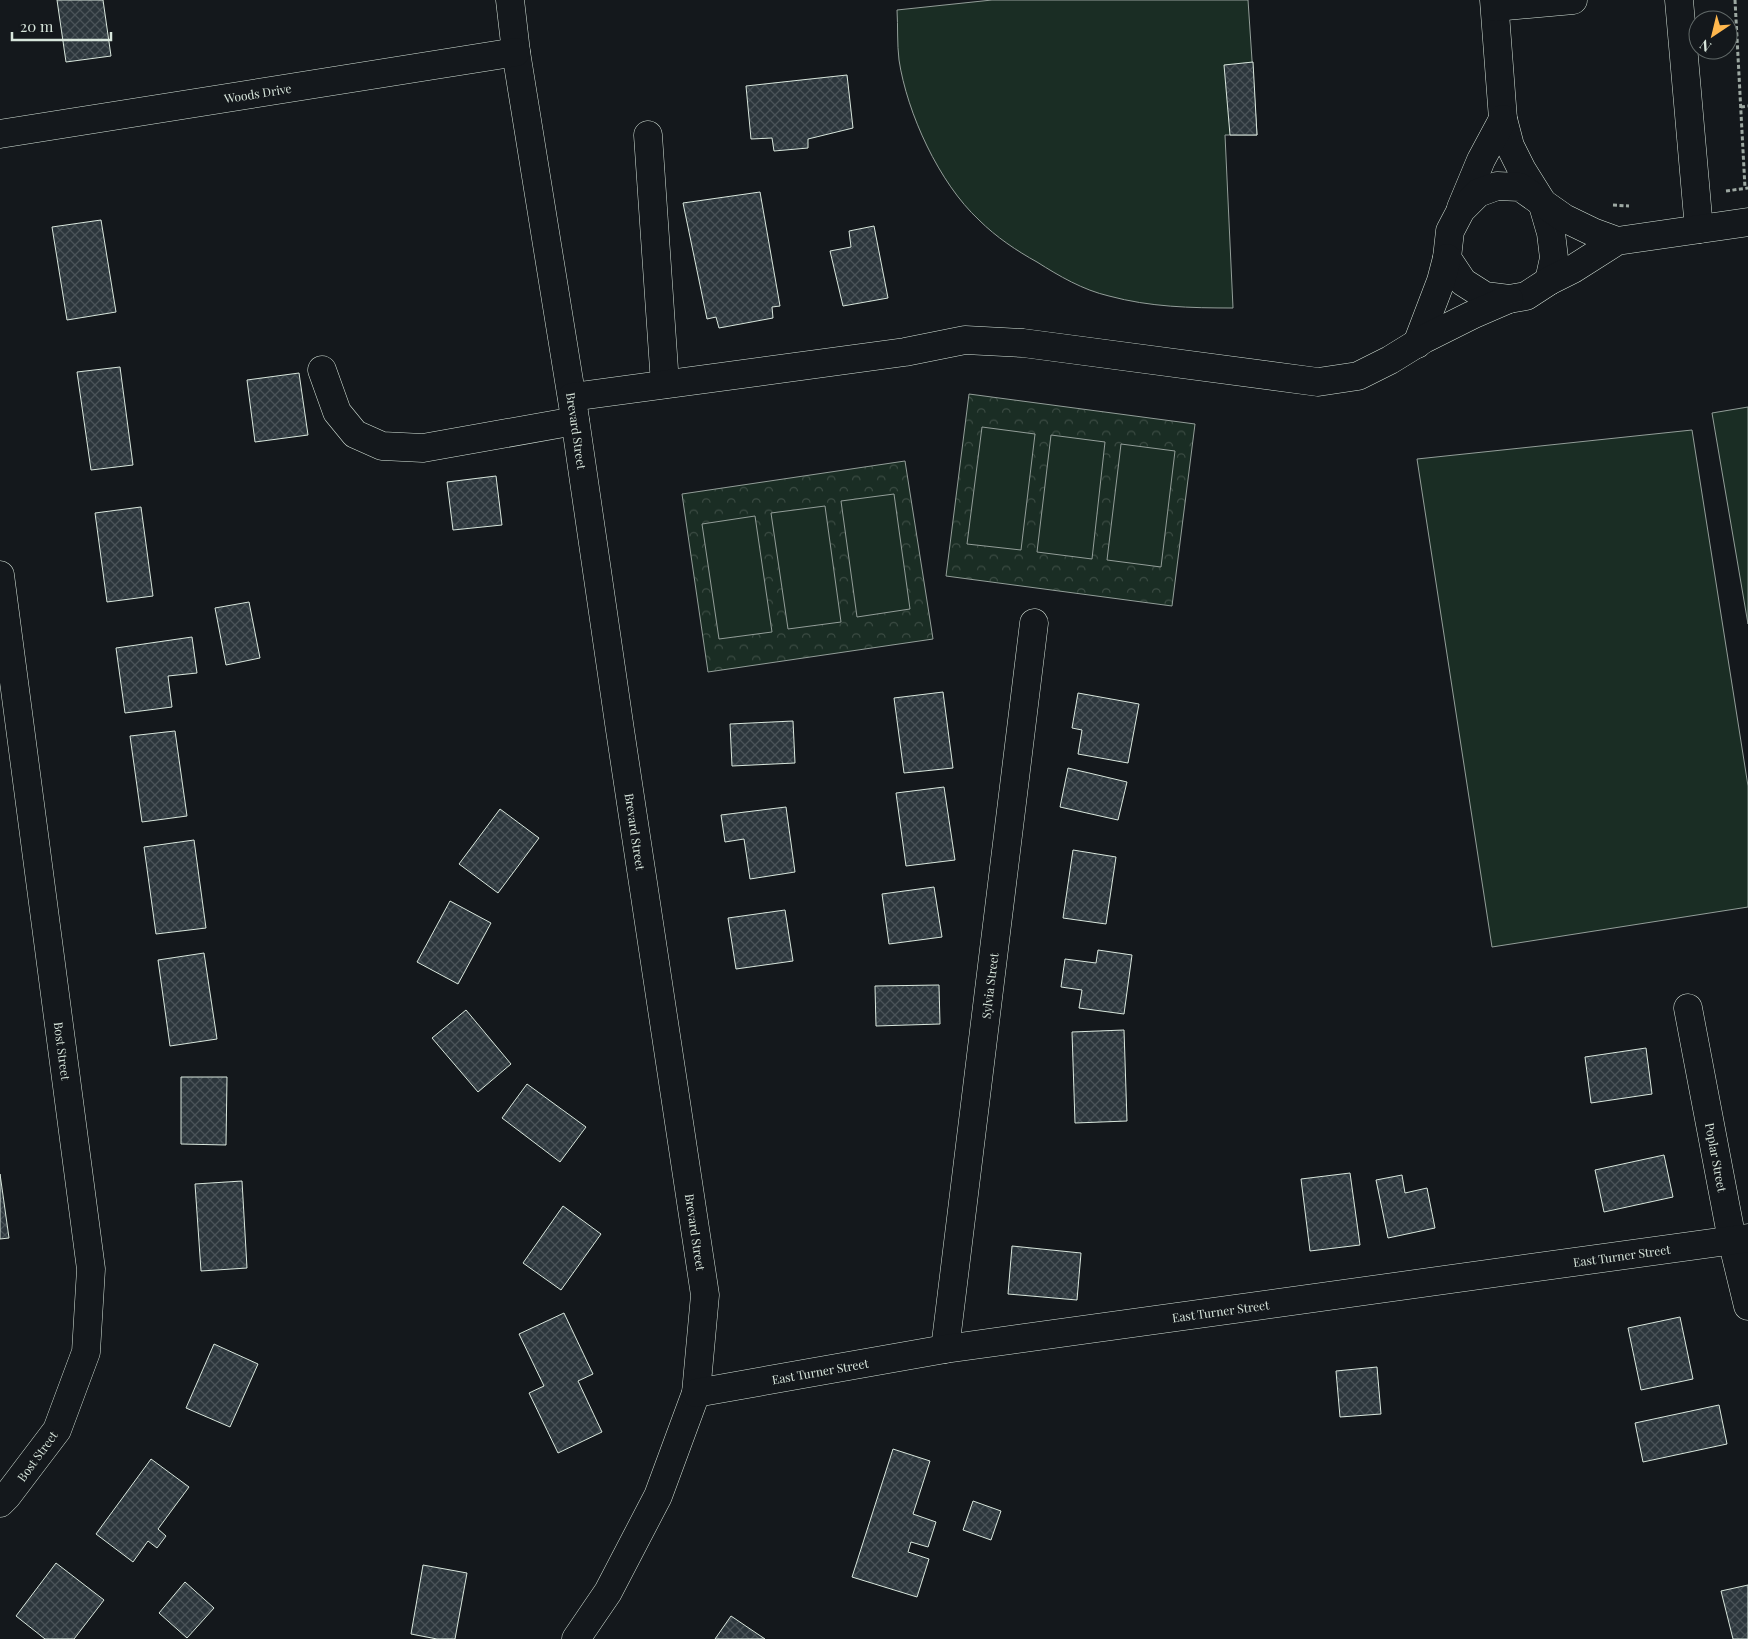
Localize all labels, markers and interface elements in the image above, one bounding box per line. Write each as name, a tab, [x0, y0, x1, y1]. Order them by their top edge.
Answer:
scale bar	[12, 10, 111, 42]
north arrow	[1688, 10, 1738, 60]
text: 20 m	[20, 16, 54, 36]
text: N	[1696, 35, 1715, 57]
street label: Woods Drive	[222, 80, 293, 106]
street label: Brevard Street	[563, 391, 590, 471]
street label: Brevard Street	[622, 792, 649, 872]
street label: Sylvia Street	[978, 951, 1002, 1020]
street label: Bost Street	[51, 1021, 74, 1082]
street label: Poplar Street	[1702, 1121, 1731, 1194]
street label: Brevard Street	[682, 1192, 709, 1272]
street label: East Turner Street	[1572, 1241, 1672, 1270]
street label: East Turner Street	[1171, 1296, 1271, 1326]
street label: East Turner Street	[770, 1355, 870, 1387]
street label: Bost Street	[13, 1427, 61, 1484]

